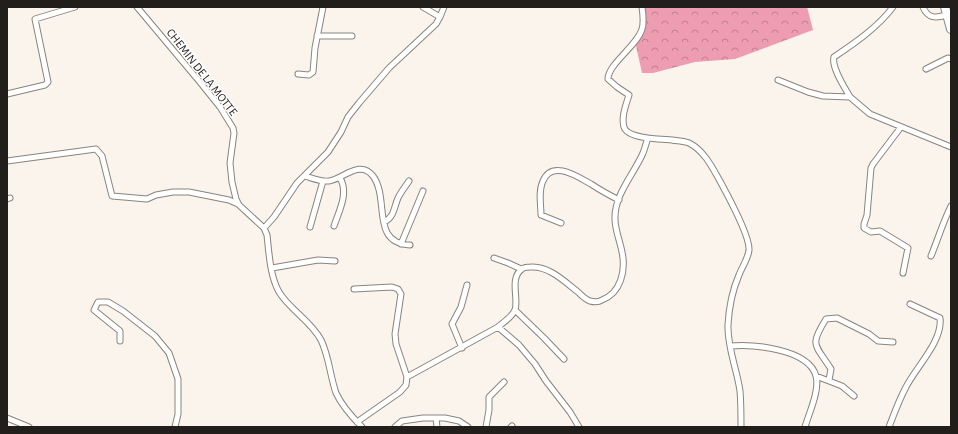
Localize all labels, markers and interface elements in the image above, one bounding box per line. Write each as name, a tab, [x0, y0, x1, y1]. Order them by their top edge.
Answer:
street label: CHEMIN DE LA MOTTE	[164, 26, 240, 118]

